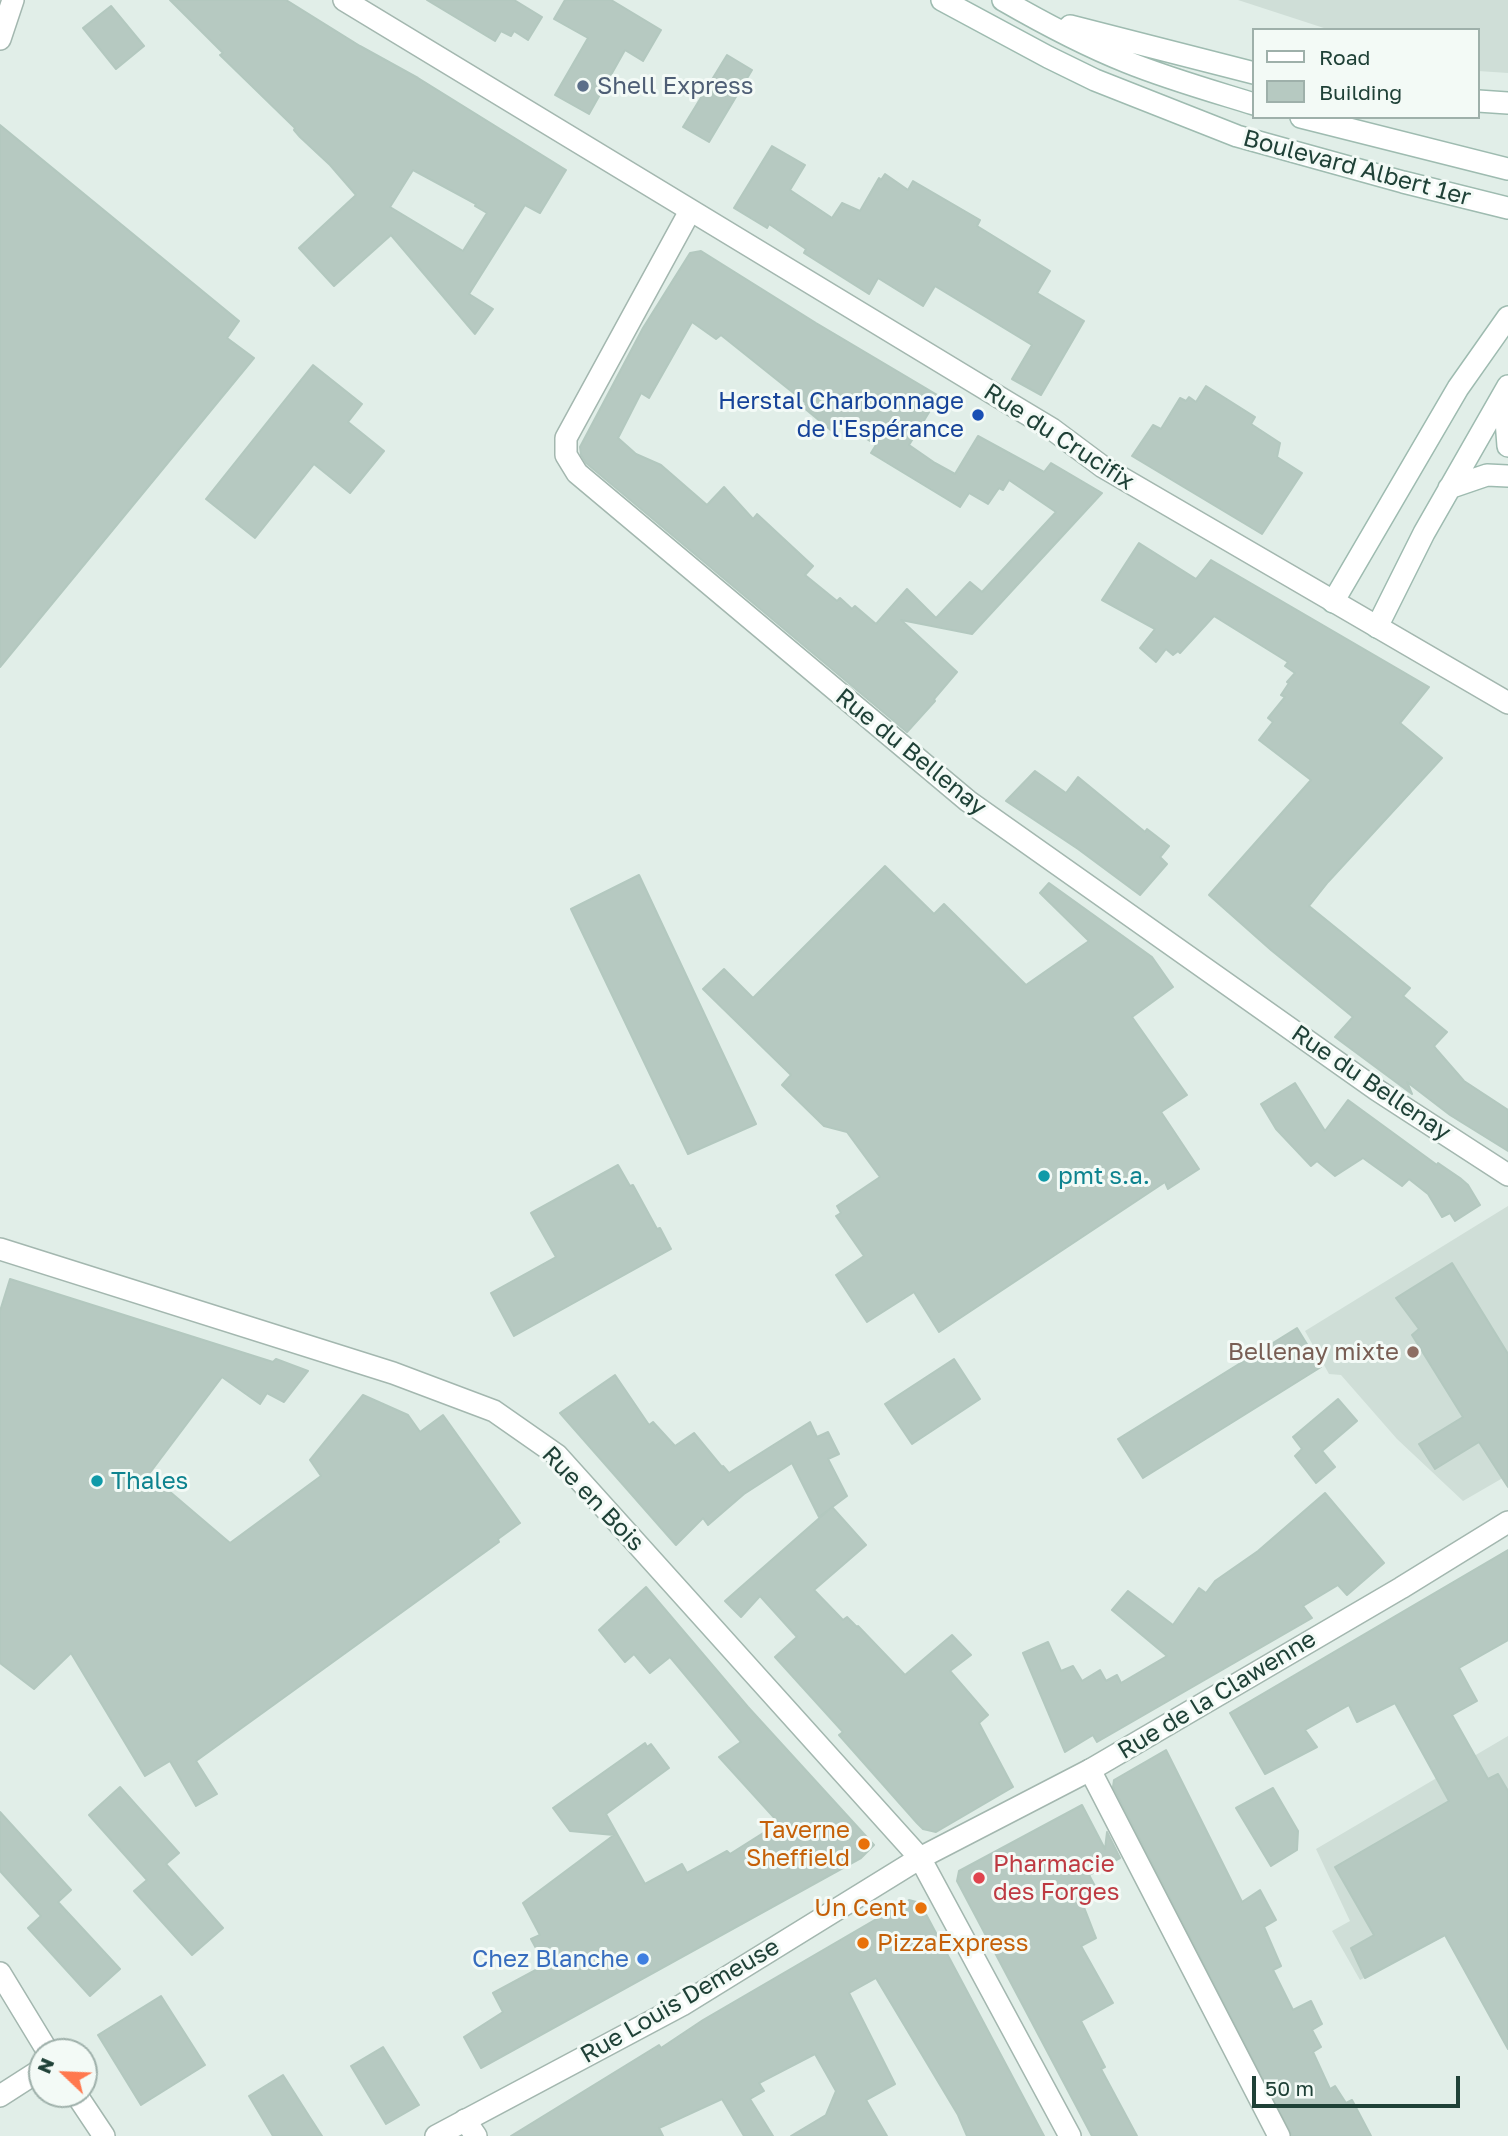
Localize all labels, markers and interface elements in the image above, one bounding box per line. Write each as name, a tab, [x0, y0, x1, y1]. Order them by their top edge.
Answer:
legend	[1252, 28, 1480, 119]
text: Road	[1319, 44, 1370, 70]
place label: Shell Express	[597, 72, 753, 100]
marker: Shell Express	[575, 78, 591, 94]
text: Building	[1319, 79, 1402, 105]
street label: Boulevard Albert 1er	[1240, 124, 1474, 212]
street label: Rue du Crucifix	[978, 378, 1140, 496]
place label: Herstal Charbonnage de l'Espérance	[718, 387, 964, 443]
marker: Herstal Charbonnage de l'Espérance	[970, 407, 986, 423]
street label: Rue du Bellenay	[830, 682, 992, 822]
street label: Rue du Bellenay	[1286, 1019, 1456, 1147]
place label: pmt s.a.	[1058, 1162, 1150, 1190]
marker: pmt s.a.	[1036, 1168, 1052, 1184]
place label: Bellenay mixte	[1228, 1338, 1399, 1366]
marker: Bellenay mixte	[1405, 1344, 1421, 1360]
street label: Rue en Bois	[536, 1441, 650, 1557]
place label: Thales	[111, 1467, 188, 1495]
marker: Thales	[89, 1473, 105, 1489]
street label: Rue de la Clawenne	[1113, 1624, 1321, 1766]
place label: Taverne Sheffield	[746, 1816, 850, 1872]
marker: Taverne Sheffield	[856, 1836, 872, 1852]
place label: Pharmacie des Forges	[993, 1850, 1119, 1906]
marker: Pharmacie des Forges	[971, 1870, 987, 1886]
place label: Un Cent	[814, 1894, 907, 1922]
marker: Un Cent	[913, 1900, 929, 1916]
place label: PizzaExpress	[877, 1929, 1029, 1957]
street label: Rue Louis Demeuse	[575, 1932, 785, 2070]
marker: PizzaExpress	[855, 1935, 871, 1951]
place label: Chez Blanche	[472, 1945, 629, 1973]
marker: Chez Blanche	[635, 1951, 651, 1967]
north arrow	[28, 2038, 98, 2108]
text: N	[32, 2054, 58, 2077]
scale bar	[1256, 2062, 1464, 2106]
text: 50 m	[1265, 2075, 1314, 2101]

